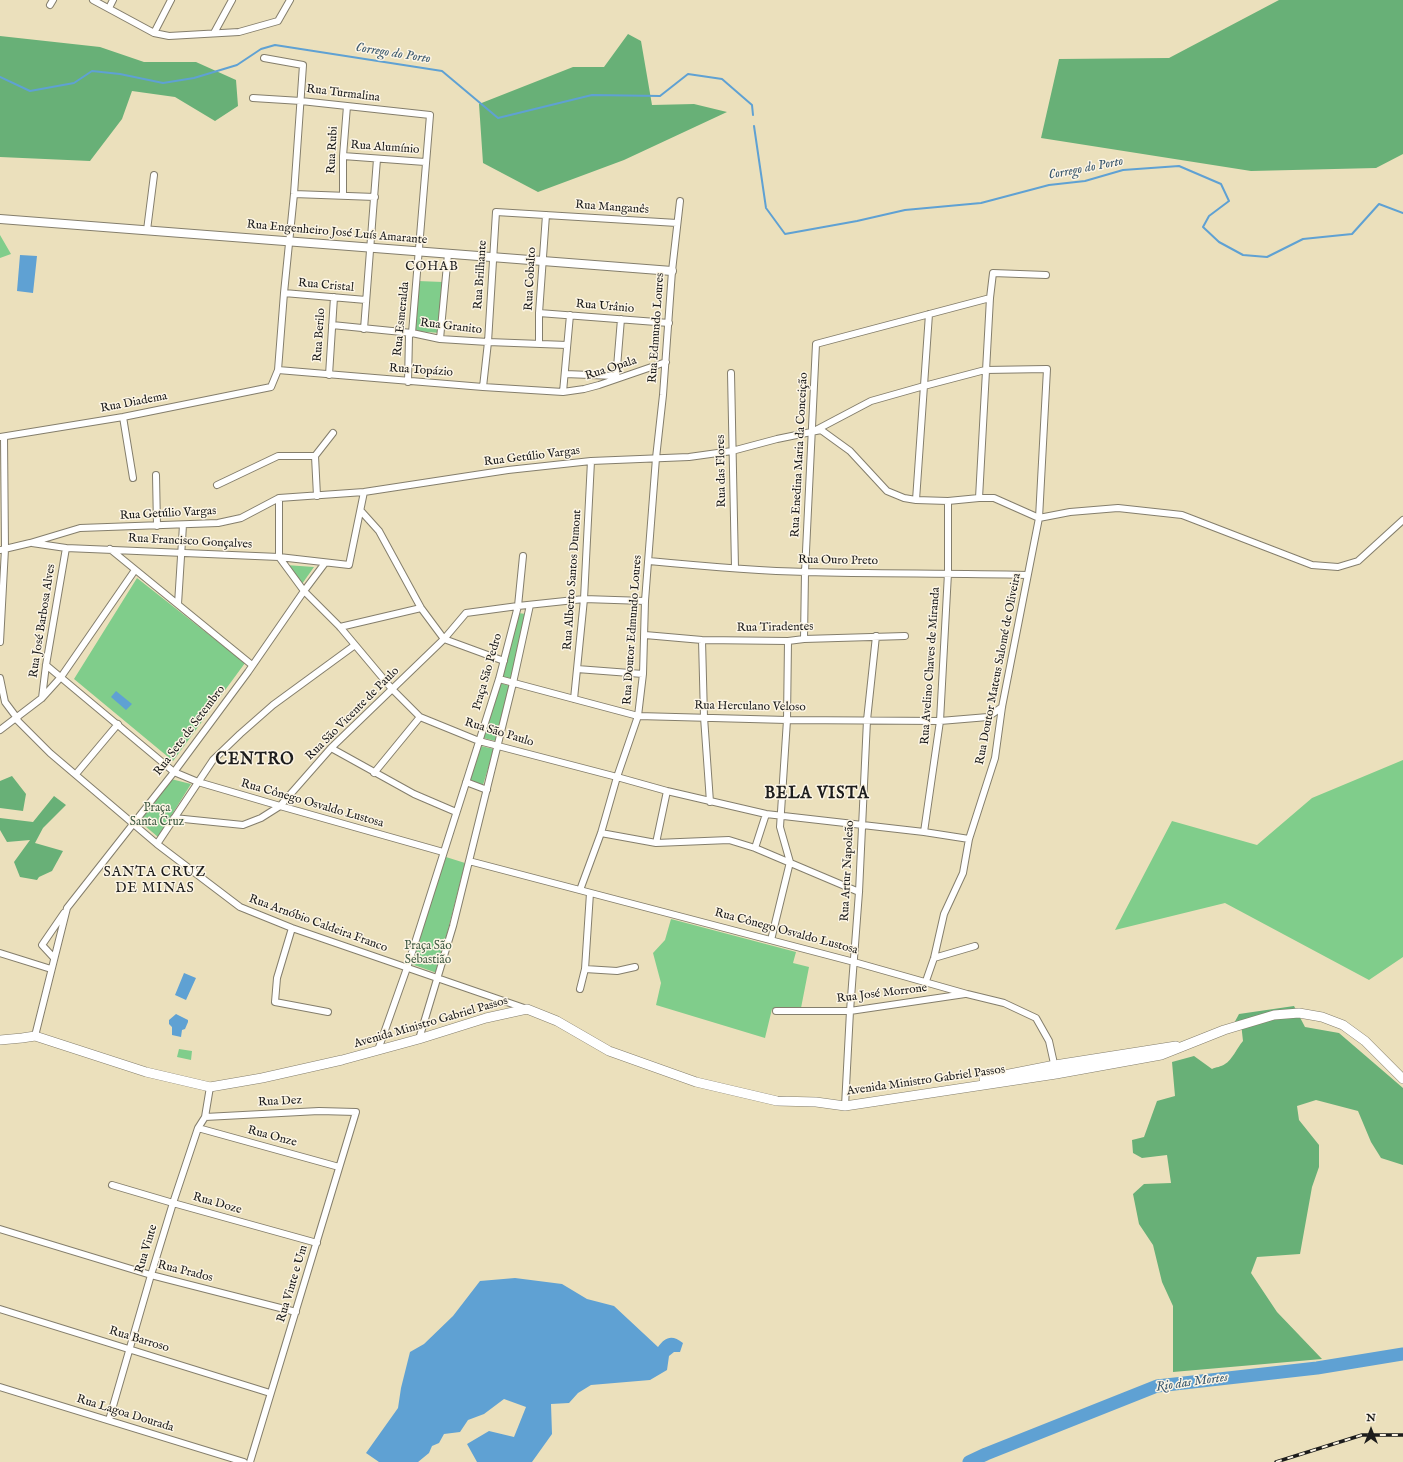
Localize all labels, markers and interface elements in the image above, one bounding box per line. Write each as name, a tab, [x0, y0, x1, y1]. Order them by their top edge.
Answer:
water label: Corrego do Porto	[354, 40, 432, 68]
street label: Rua Turmalina	[305, 82, 381, 106]
street label: Rua Rubi	[325, 126, 341, 174]
street label: Rua Alumínio	[350, 138, 420, 158]
water label: Corrego do Porto	[1047, 154, 1125, 184]
street label: Rua Manganês	[575, 198, 649, 218]
street label: Rua Engenheiro José Luís Amarante	[246, 218, 428, 248]
street label: Rua Brilhante	[471, 240, 491, 310]
street label: Rua Cobalto	[522, 247, 540, 311]
district label: COHAB	[405, 259, 459, 275]
street label: Rua Edmundo Loures	[646, 272, 668, 384]
street label: Rua Cristal	[297, 276, 355, 296]
street label: Rua Esmeralda	[391, 281, 413, 357]
street label: Rua Urânio	[575, 297, 635, 317]
street label: Rua Berilo	[311, 308, 329, 362]
street label: Rua Granito	[419, 316, 483, 338]
street label: Rua Opala	[583, 354, 639, 384]
street label: Rua Topázio	[389, 362, 453, 380]
street label: Rua Enedina Maria da Conceição	[788, 372, 812, 538]
street label: Rua Diadema	[100, 389, 168, 417]
street label: Rua das Flores	[714, 434, 730, 508]
street label: Rua Getúlio Vargas	[483, 444, 581, 470]
street label: Rua Getúlio Vargas	[119, 504, 217, 524]
street label: Rua Alberto Santos Dumont	[561, 509, 585, 651]
street label: Rua Francisco Gonçalves	[128, 532, 252, 552]
street label: Rua Ouro Preto	[798, 553, 878, 569]
street label: Rua Doutor Edmundo Loures	[621, 555, 645, 705]
street label: Rua José Barbosa Alves	[27, 563, 59, 679]
street label: Rua Doutor Mateus Salomé de Oliveira	[973, 572, 1025, 766]
street label: Rua Avelino Chaves de Miranda	[918, 587, 944, 745]
street label: Rua Tiradentes	[737, 620, 813, 636]
street label: Praça São Pedro	[470, 632, 506, 712]
street label: Rua São Vicente de Paulo	[303, 664, 403, 764]
street label: Rua Sete de Setembro	[151, 683, 229, 779]
street label: Rua Herculano Veloso	[694, 699, 806, 715]
street label: Rua São Paulo	[463, 716, 535, 750]
district label: CENTRO	[215, 751, 295, 771]
street label: Rua Cônego Osvaldo Lustosa	[239, 777, 385, 831]
district label: BELA VISTA	[765, 785, 869, 805]
park label: Praça Santa Cruz	[130, 802, 184, 830]
street label: Rua Artur Napoleão	[838, 820, 858, 922]
district label: SANTA CRUZ DE MINAS	[104, 865, 206, 898]
street label: Rua Arnóbio Caldeira Franco	[247, 892, 389, 956]
street label: Rua Cônego Osvaldo Lustosa	[713, 906, 859, 958]
park label: Praça São Sebastião	[404, 940, 452, 968]
street label: Rua José Morrone	[836, 981, 928, 1007]
street label: Avenida Ministro Gabriel Passos	[352, 994, 510, 1052]
street label: Avenida Ministro Gabriel Passos	[846, 1063, 1006, 1099]
street label: Rua Dez	[258, 1094, 302, 1110]
street label: Rua Onze	[246, 1124, 298, 1150]
street label: Rua Doze	[191, 1190, 243, 1218]
street label: Rua Vinte	[133, 1223, 161, 1275]
street label: Rua Vinte e Um	[274, 1244, 312, 1324]
street label: Rua Prados	[156, 1258, 214, 1286]
street label: Rua Barroso	[107, 1324, 171, 1356]
water label: Rio das Mortes	[1155, 1370, 1229, 1396]
street label: Rua Lagoa Dourada	[75, 1392, 175, 1436]
north arrow	[1351, 1410, 1391, 1450]
text: N	[1366, 1411, 1376, 1425]

